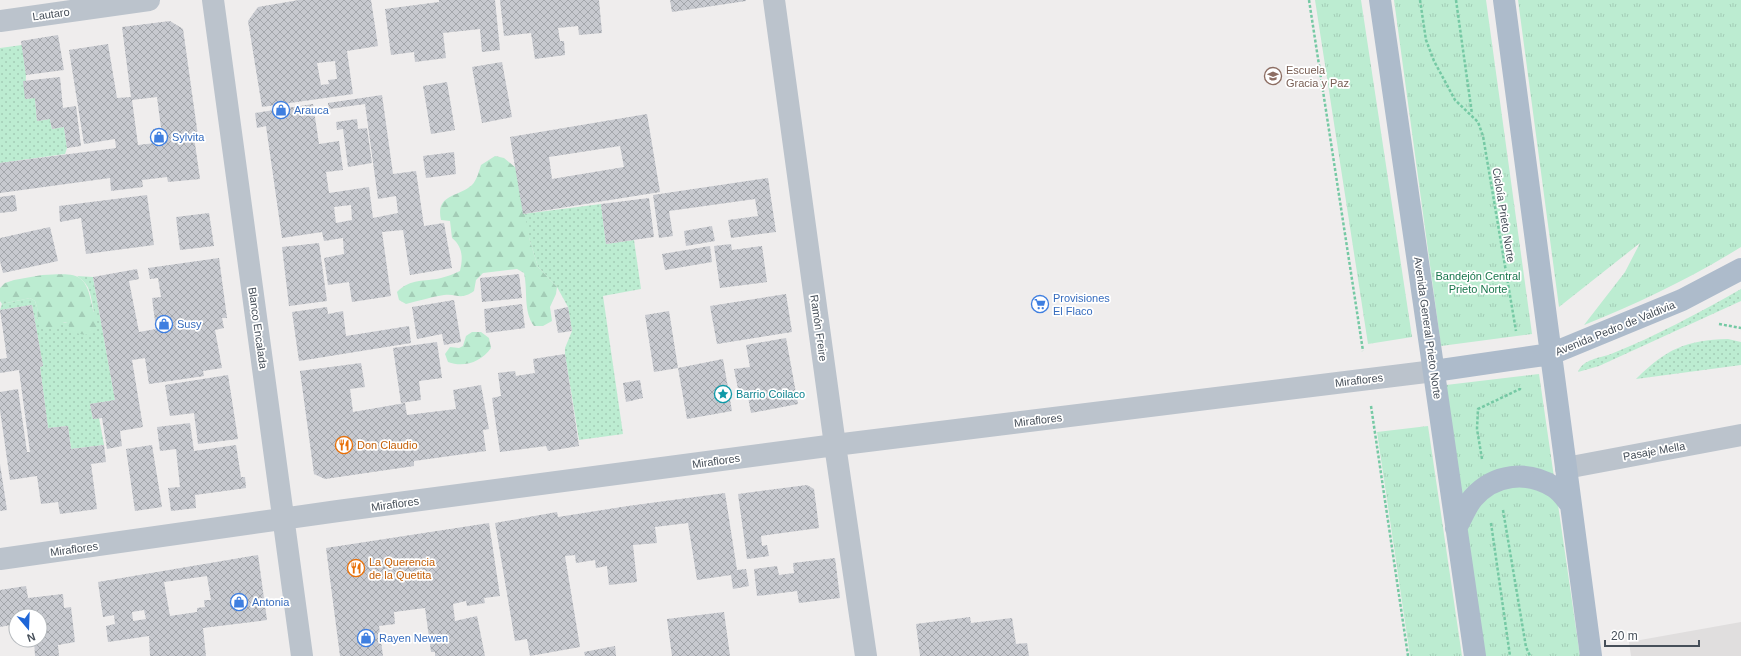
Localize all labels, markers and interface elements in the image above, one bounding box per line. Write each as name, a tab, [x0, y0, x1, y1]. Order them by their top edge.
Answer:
street label: Lautaro	[32, 5, 70, 23]
place label: Escuela Gracia y Paz	[1286, 64, 1349, 89]
school or university icon: Escuela Gracia y Paz	[1263, 66, 1283, 86]
shop icon: Arauca	[271, 100, 291, 120]
place label: Arauca	[294, 104, 330, 116]
shop icon: Sylvita	[149, 127, 169, 147]
place label: Sylvita	[172, 131, 205, 143]
street label: Cicloía Prieto Norte	[1491, 167, 1517, 263]
street label: Avenida General Prieto Norte	[1412, 256, 1444, 400]
park label: Bandejón Central Prieto Norte	[1435, 270, 1521, 295]
street label: Blanco Encalada	[246, 286, 270, 371]
place label: Provisiones El Flaco	[1053, 292, 1110, 317]
street label: Ramón Freire	[808, 294, 830, 362]
supermarket icon: Provisiones El Flaco	[1030, 294, 1050, 314]
street label: Avenida Pedro de Valdivia	[1553, 298, 1677, 358]
shop icon: Susy	[154, 314, 174, 334]
place label: Susy	[177, 318, 202, 330]
street label: Miraflores	[1334, 371, 1384, 389]
place icon: Barrio Coilaco	[713, 384, 733, 404]
place label: Barrio Coilaco	[736, 388, 805, 400]
street label: Miraflores	[1013, 411, 1063, 429]
restaurant icon: Don Claudio	[334, 435, 354, 455]
place label: Don Claudio	[357, 439, 418, 451]
street label: Pasaje Mella	[1622, 439, 1687, 462]
street label: Miraflores	[691, 452, 741, 470]
street label: Miraflores	[370, 495, 420, 513]
street label: Miraflores	[49, 540, 99, 558]
place label: La Querencia de la Quetita	[369, 556, 436, 581]
restaurant icon: La Querencia de la Quetita	[346, 558, 366, 578]
shop icon: Antonia	[229, 592, 249, 612]
place label: Antonia	[252, 596, 290, 608]
north arrow	[8, 608, 48, 648]
scale bar	[1605, 622, 1699, 648]
shop icon: Rayen Newen	[356, 628, 376, 648]
text: 20 m	[1611, 629, 1638, 643]
text: N	[25, 630, 37, 644]
place label: Rayen Newen	[379, 632, 448, 644]

